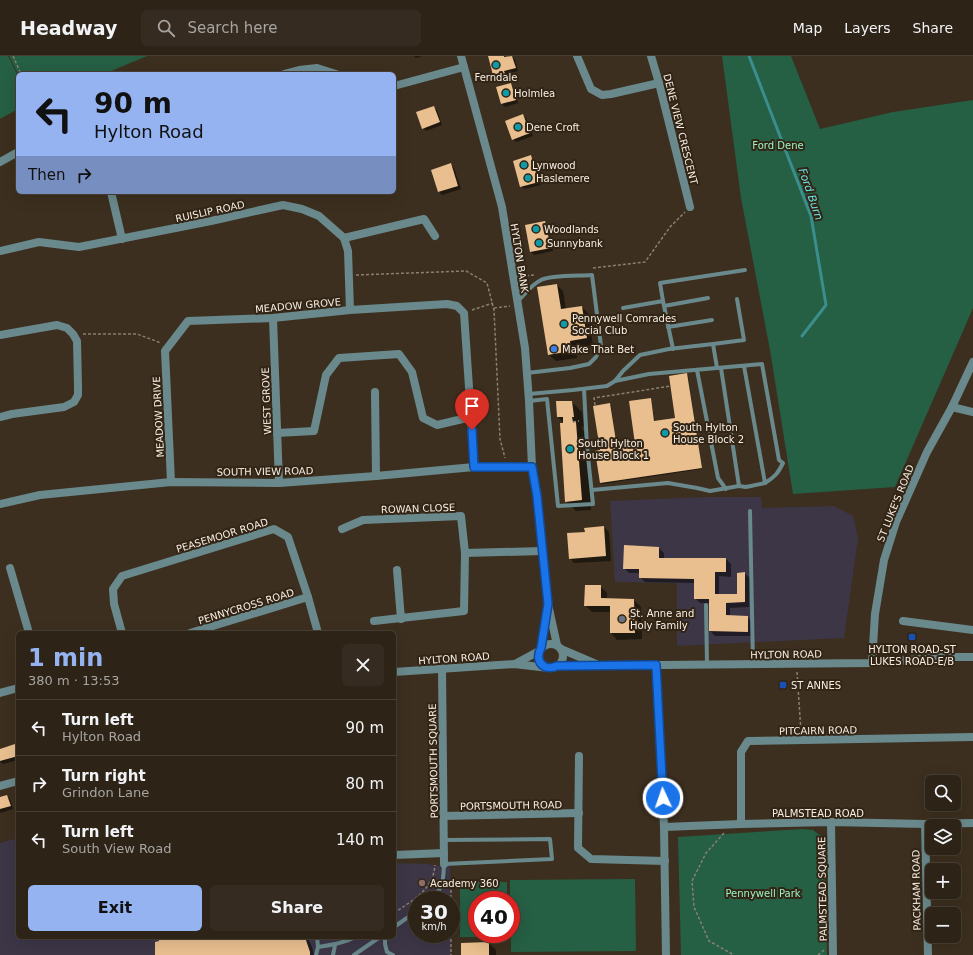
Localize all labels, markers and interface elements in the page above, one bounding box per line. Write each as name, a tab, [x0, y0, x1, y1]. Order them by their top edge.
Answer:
search box	[141, 10, 421, 46]
text: Headway	[20, 17, 117, 39]
icon: search	[155, 17, 177, 39]
text: Search here	[187, 19, 278, 37]
text: Map	[793, 20, 822, 36]
text: Layers	[844, 20, 891, 36]
text: Share	[913, 20, 953, 36]
marker: Ferndale	[491, 60, 501, 70]
place label: Ferndale	[474, 72, 518, 83]
street label: DENE VIEW CRESCENT	[661, 73, 700, 186]
text: 90 m	[94, 87, 172, 120]
icon: left	[28, 88, 80, 140]
marker: Holmlea	[501, 88, 511, 98]
place label: Holmlea	[514, 88, 555, 99]
text: Hylton Road	[94, 121, 204, 142]
marker: Dene Croft	[513, 122, 523, 132]
place label: Dene Croft	[526, 122, 580, 133]
park label: Ford Dene	[752, 140, 804, 151]
marker: Lynwood	[519, 160, 529, 170]
place label: Lynwood	[532, 160, 576, 171]
icon: right	[73, 164, 95, 186]
text: Then	[28, 166, 65, 184]
water label: Ford Burn	[796, 166, 825, 222]
marker: Haslemere	[523, 173, 533, 183]
place label: Haslemere	[536, 173, 590, 184]
street label: RUISLIP ROAD	[174, 199, 246, 224]
street label: HYLTON BANK	[509, 223, 530, 294]
marker: Woodlands	[531, 224, 541, 234]
place label: Woodlands	[544, 224, 599, 235]
marker: Sunnybank	[534, 238, 544, 248]
place label: Sunnybank	[547, 238, 603, 249]
street label: MEADOW GROVE	[255, 296, 341, 315]
place label: Pennywell Comrades Social Club	[572, 313, 676, 336]
marker: Pennywell Comrades Social Club	[559, 319, 569, 329]
marker: Make That Bet	[549, 344, 559, 354]
place label: Make That Bet	[562, 344, 634, 355]
street label: WEST GROVE	[260, 367, 273, 435]
street label: MEADOW DRIVE	[151, 376, 166, 458]
pin	[455, 389, 489, 430]
icon: arrive	[461, 395, 483, 417]
place label: South Hylton House Block 2	[673, 422, 744, 445]
marker: South Hylton House Block 2	[660, 428, 670, 438]
place label: South Hylton House Block 1	[578, 438, 649, 461]
marker: South Hylton House Block 1	[565, 444, 575, 454]
street label: ST LUKE'S ROAD	[875, 463, 916, 543]
street label: SOUTH VIEW ROAD	[217, 465, 314, 478]
street label: ROWAN CLOSE	[381, 502, 455, 515]
street label: PEASEMOOR ROAD	[175, 516, 270, 555]
street label: PENNYCROSS ROAD	[197, 587, 296, 626]
place label: St. Anne and Holy Family	[630, 608, 694, 631]
marker: St. Anne and Holy Family	[617, 614, 627, 624]
marker: HYLTON ROAD-ST LUKES ROAD-E/B	[907, 632, 917, 642]
text: 1 min	[28, 644, 103, 672]
button: close	[342, 644, 384, 686]
place label: HYLTON ROAD-ST LUKES ROAD-E/B	[868, 644, 957, 667]
street label: HYLTON ROAD	[750, 648, 822, 661]
street label: HYLTON ROAD	[418, 650, 490, 666]
text: 380 m · 13:53	[28, 673, 119, 688]
marker: ST ANNES	[778, 680, 788, 690]
place label: ST ANNES	[791, 680, 841, 691]
street label: PORTSMOUTH SQUARE	[427, 703, 440, 819]
text: Turn left	[62, 711, 134, 729]
icon: left	[28, 717, 50, 739]
text: 90 m	[346, 719, 384, 737]
street label: PITCAIRN ROAD	[779, 724, 857, 737]
text: Hylton Road	[62, 729, 141, 744]
text: Turn right	[62, 767, 146, 785]
icon: right	[28, 773, 50, 795]
text: 80 m	[346, 775, 384, 793]
map controls	[925, 775, 961, 943]
button: search	[925, 775, 961, 811]
position arrow	[642, 777, 684, 819]
text: Grindon Lane	[62, 785, 149, 800]
street label: PORTSMOUTH ROAD	[460, 799, 563, 812]
street label: PALMSTEAD ROAD	[772, 808, 864, 819]
button: layers	[925, 819, 961, 855]
text: Turn left	[62, 823, 134, 841]
icon: left	[28, 829, 50, 851]
text: 140 m	[336, 831, 384, 849]
street label: PALMSTEAD SQUARE	[816, 837, 829, 941]
text: South View Road	[62, 841, 172, 856]
street label: PACKHAM ROAD	[910, 849, 923, 931]
button: +	[925, 863, 961, 899]
marker: Academy 360	[417, 878, 427, 888]
place label: Academy 360	[430, 878, 499, 889]
button: Exit	[28, 885, 202, 931]
button: Share	[210, 885, 384, 931]
park label: Pennywell Park	[725, 888, 801, 899]
speed limit sign: 40	[468, 891, 520, 943]
text: 30	[420, 900, 448, 924]
button: −	[925, 907, 961, 943]
text: km/h	[421, 921, 447, 932]

